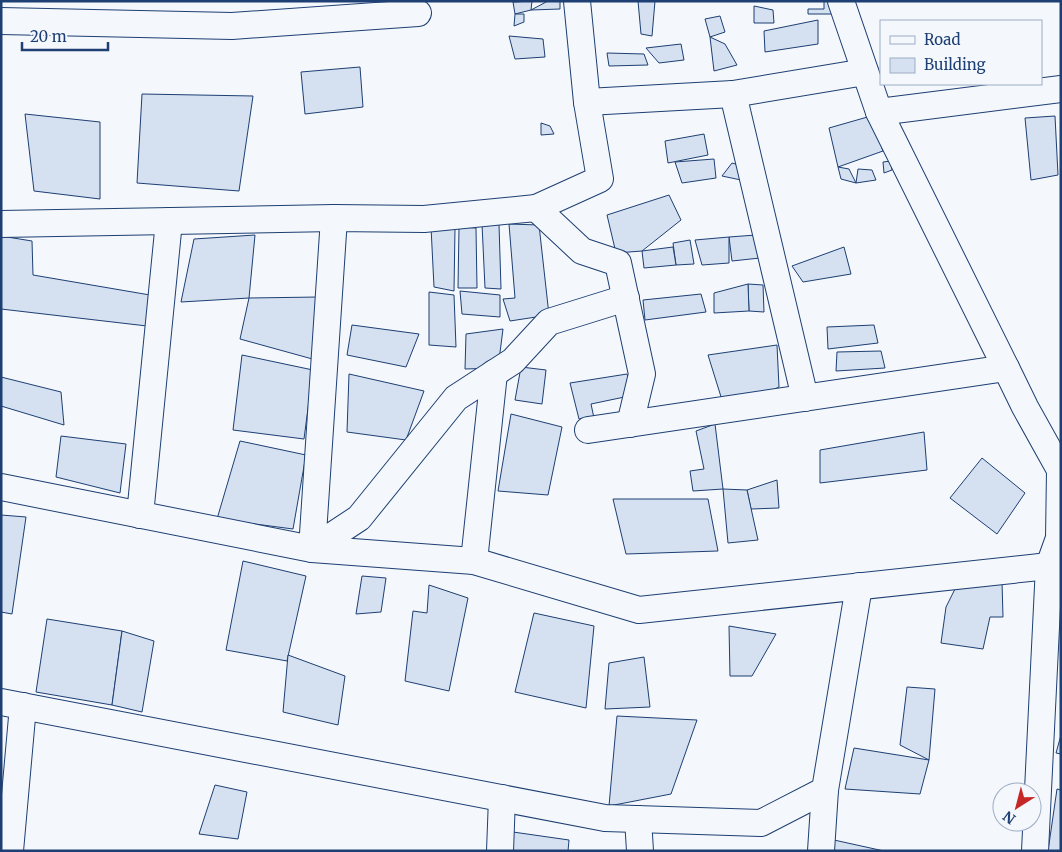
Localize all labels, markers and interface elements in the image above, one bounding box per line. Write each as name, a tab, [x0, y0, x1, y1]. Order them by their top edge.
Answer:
scale bar	[22, 20, 109, 52]
legend	[880, 20, 1042, 85]
text: 20 m	[30, 27, 67, 46]
text: Road	[924, 30, 960, 49]
text: Building	[924, 55, 986, 74]
north arrow	[992, 782, 1042, 832]
text: N	[1000, 807, 1019, 828]

